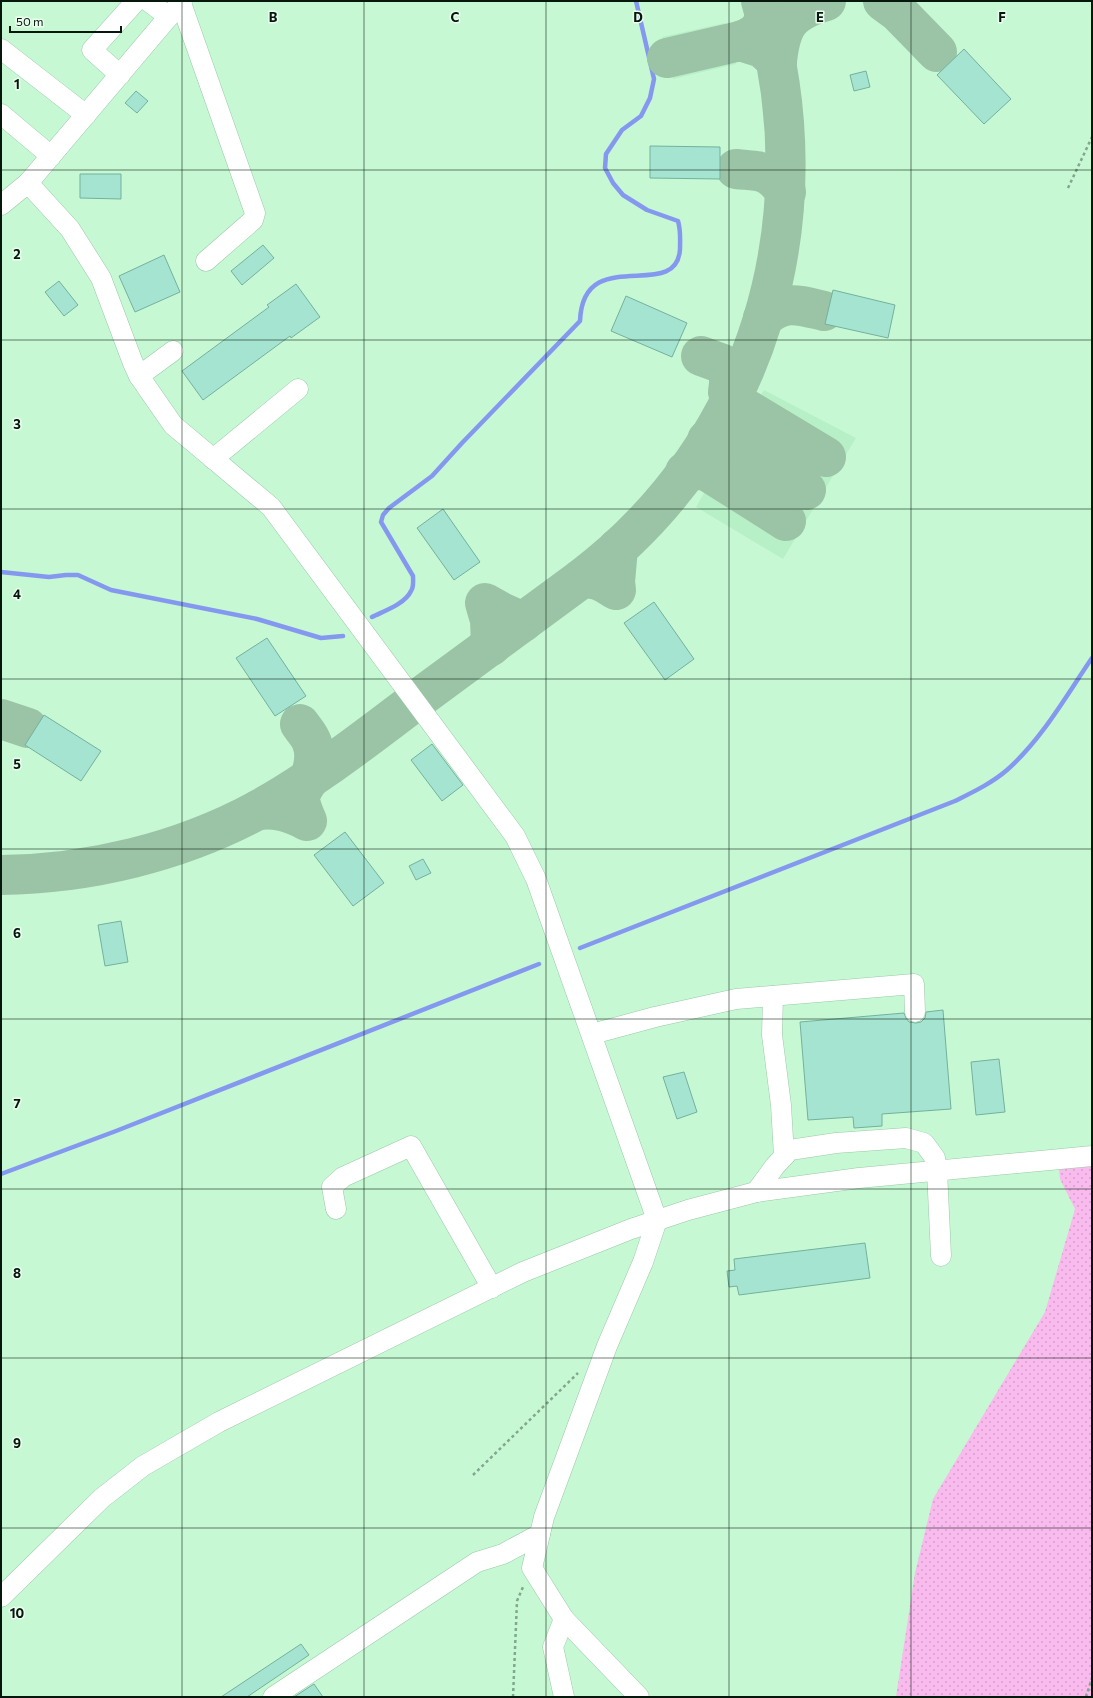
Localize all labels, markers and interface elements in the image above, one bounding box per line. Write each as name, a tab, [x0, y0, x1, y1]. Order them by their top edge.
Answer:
scale bar	[10, 8, 121, 34]
text: B	[269, 9, 278, 25]
text: C	[451, 9, 460, 25]
text: D	[633, 9, 643, 25]
text: E	[816, 9, 824, 25]
text: F	[998, 9, 1006, 25]
text: 50 m	[16, 14, 44, 28]
text: 1	[14, 76, 20, 92]
text: 2	[13, 246, 21, 262]
text: 3	[13, 416, 21, 432]
text: 4	[13, 586, 21, 602]
text: 5	[13, 756, 21, 772]
text: 6	[13, 925, 21, 941]
text: 7	[13, 1095, 21, 1111]
text: 8	[13, 1265, 21, 1281]
text: 9	[13, 1435, 21, 1451]
text: 10	[10, 1605, 25, 1621]

